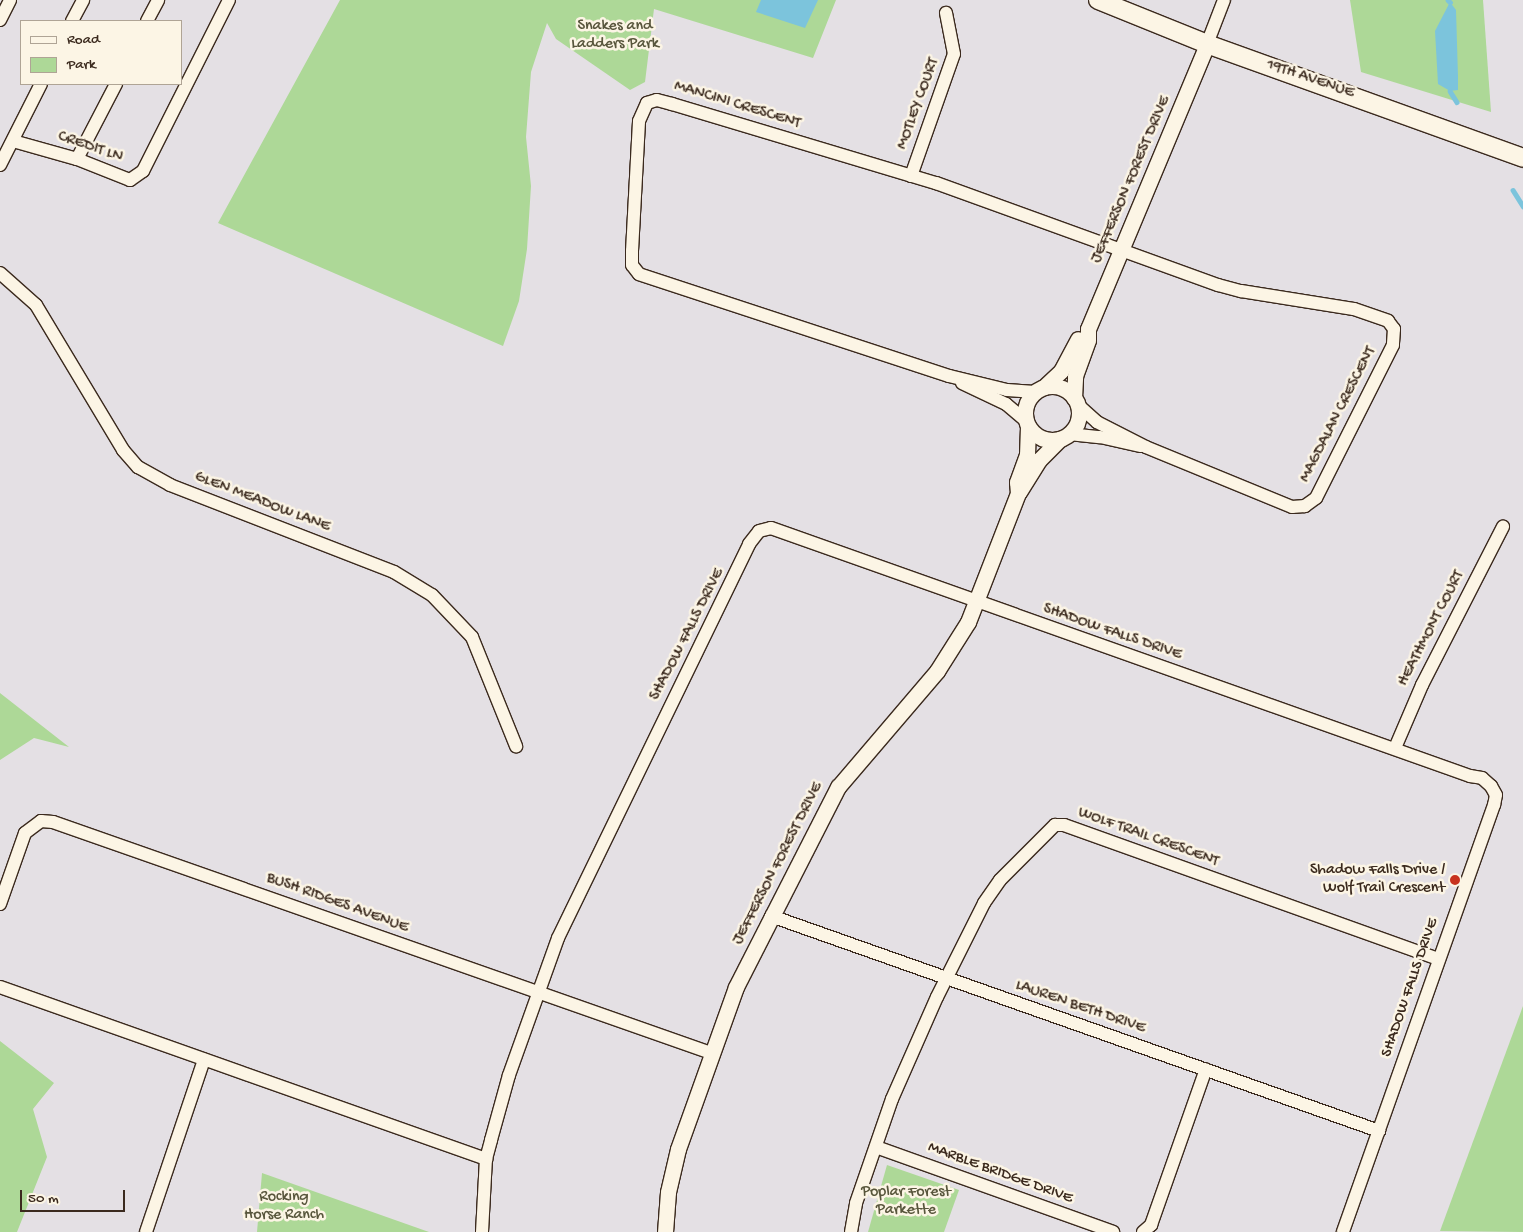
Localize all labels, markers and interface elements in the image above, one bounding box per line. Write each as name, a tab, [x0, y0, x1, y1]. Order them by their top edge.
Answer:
park label: Snakes and Ladders Park	[571, 17, 659, 55]
legend	[20, 20, 182, 85]
text: Road	[67, 31, 100, 49]
text: Park	[67, 56, 96, 74]
street label: MOTLEY COURT	[894, 56, 944, 152]
street label: 19TH AVENUE	[1264, 56, 1356, 104]
street label: MANCINI CRESCENT	[671, 78, 803, 134]
street label: JEFFERSON FOREST DRIVE	[1088, 94, 1176, 266]
street label: CREDIT LN	[55, 128, 125, 168]
street label: MAGDALAN CRESCENT	[1296, 344, 1382, 486]
street label: GLEN MEADOW LANE	[191, 468, 333, 538]
street label: SHADOW FALLS DRIVE	[646, 566, 730, 704]
street label: HEATHMONT COURT	[1395, 568, 1469, 690]
street label: SHADOW FALLS DRIVE	[1040, 600, 1184, 666]
street label: JEFFERSON FOREST DRIVE	[730, 780, 828, 948]
street label: WOLF TRAIL CRESCENT	[1075, 804, 1221, 872]
place label: Shadow Falls Drive / Wolf Trail Crescent	[1310, 861, 1445, 899]
street label: BUSH RIDGES AVENUE	[263, 869, 411, 939]
marker: Shadow Falls Drive / Wolf Trail Crescent	[1449, 874, 1461, 886]
street label: SHADOW FALLS DRIVE	[1378, 916, 1444, 1060]
street label: LAUREN BETH DRIVE	[1013, 977, 1147, 1039]
street label: MARBLE BRIDGE DRIVE	[925, 1139, 1075, 1209]
scale bar	[22, 1180, 128, 1212]
park label: Poplar Forest Parkette	[861, 1183, 951, 1221]
park label: Rocking Horse Ranch	[244, 1188, 324, 1226]
text: 50 m	[28, 1190, 59, 1208]

